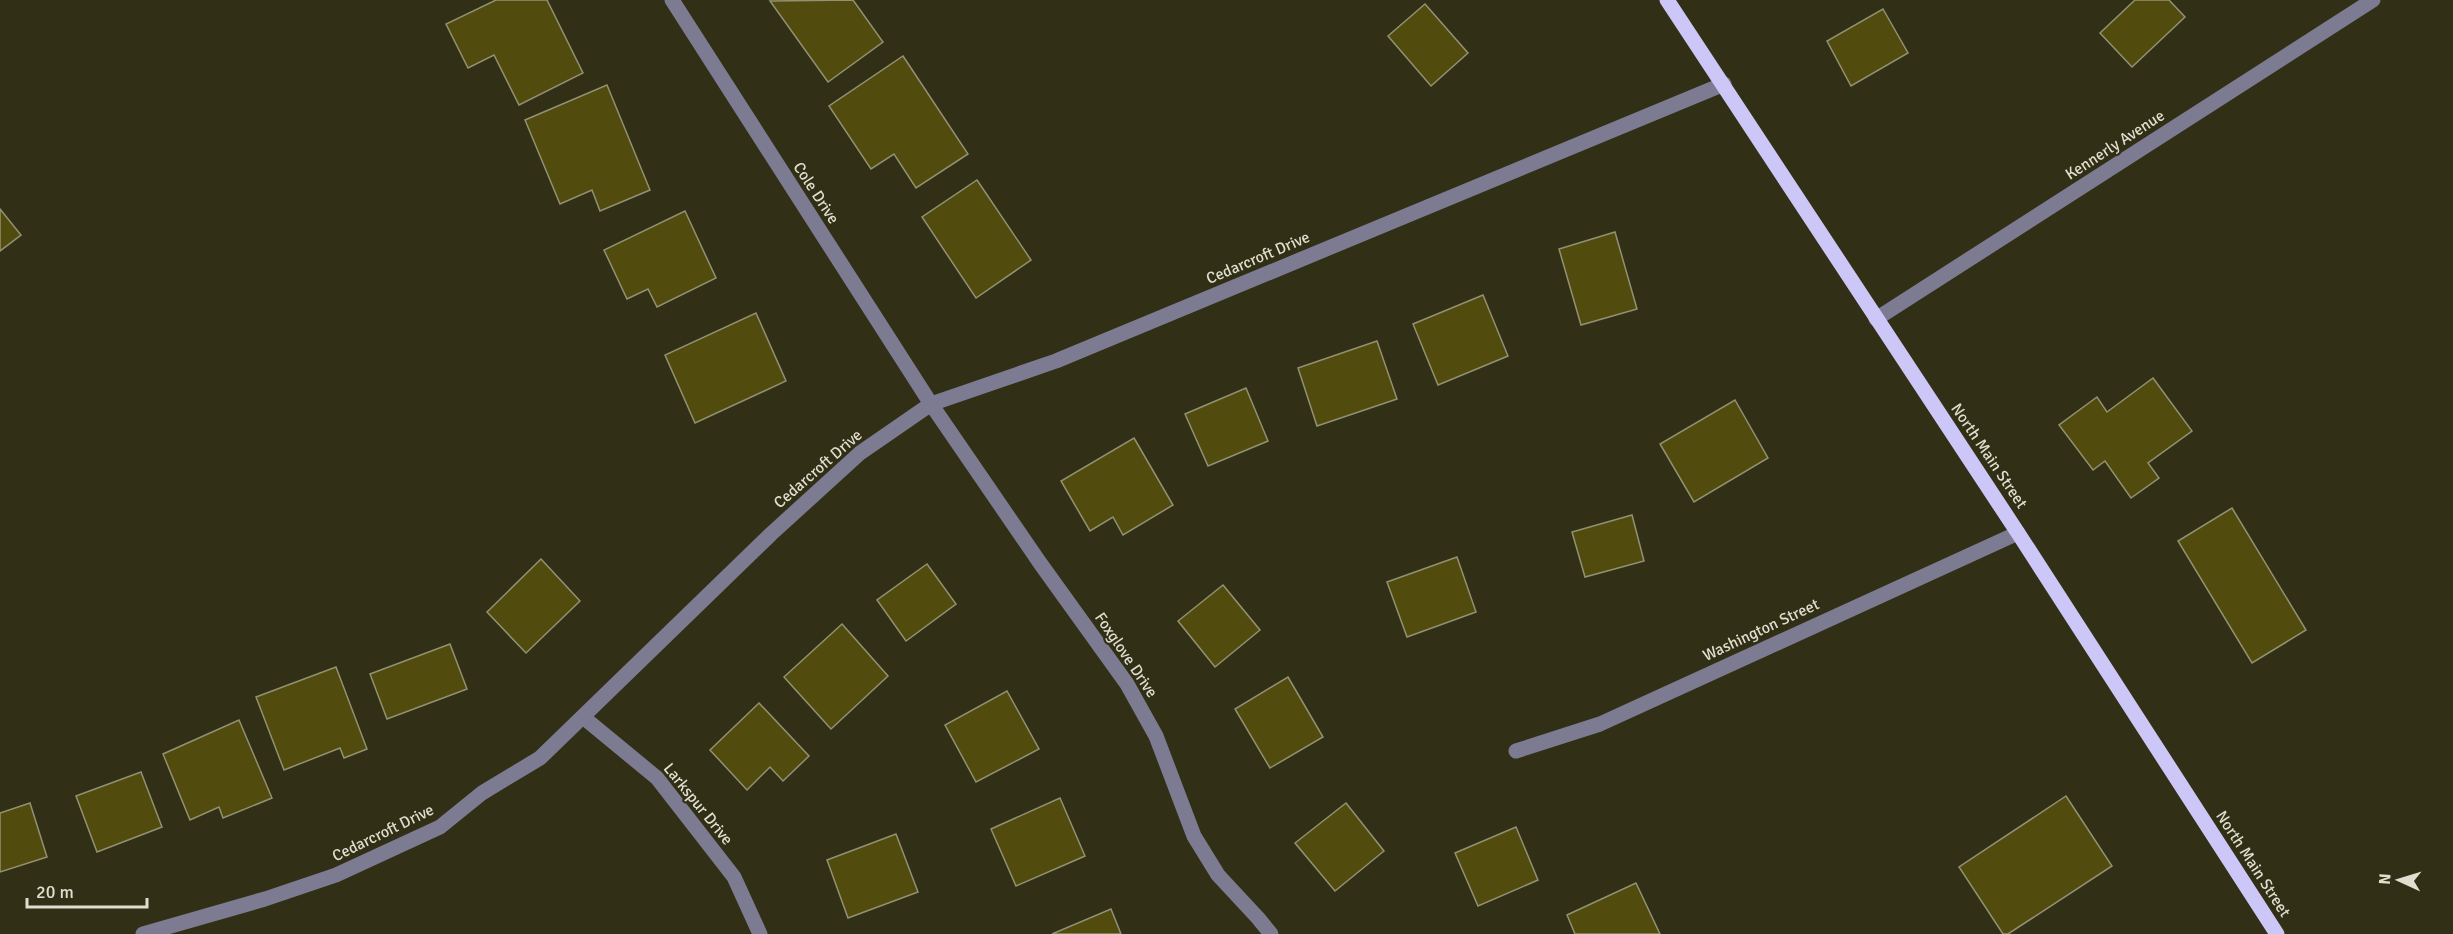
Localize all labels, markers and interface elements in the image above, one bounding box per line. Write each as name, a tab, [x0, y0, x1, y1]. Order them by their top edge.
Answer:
street label: Kennerly Avenue	[2062, 106, 2168, 184]
street label: Cole Drive	[789, 158, 843, 228]
street label: Cedarcroft Drive	[1203, 227, 1313, 289]
street label: North Main Street	[1946, 400, 2032, 513]
street label: Cedarcroft Drive	[770, 425, 866, 513]
street label: Washington Street	[1700, 594, 1823, 666]
street label: Foxglove Drive	[1090, 609, 1162, 701]
street label: Larkspur Drive	[659, 759, 737, 849]
street label: Cedarcroft Drive	[329, 800, 437, 866]
street label: North Main Street	[2211, 807, 2295, 921]
north arrow	[2369, 850, 2429, 910]
scale bar	[27, 871, 147, 909]
text: N	[2375, 873, 2395, 885]
text: 20 m	[36, 881, 74, 903]

